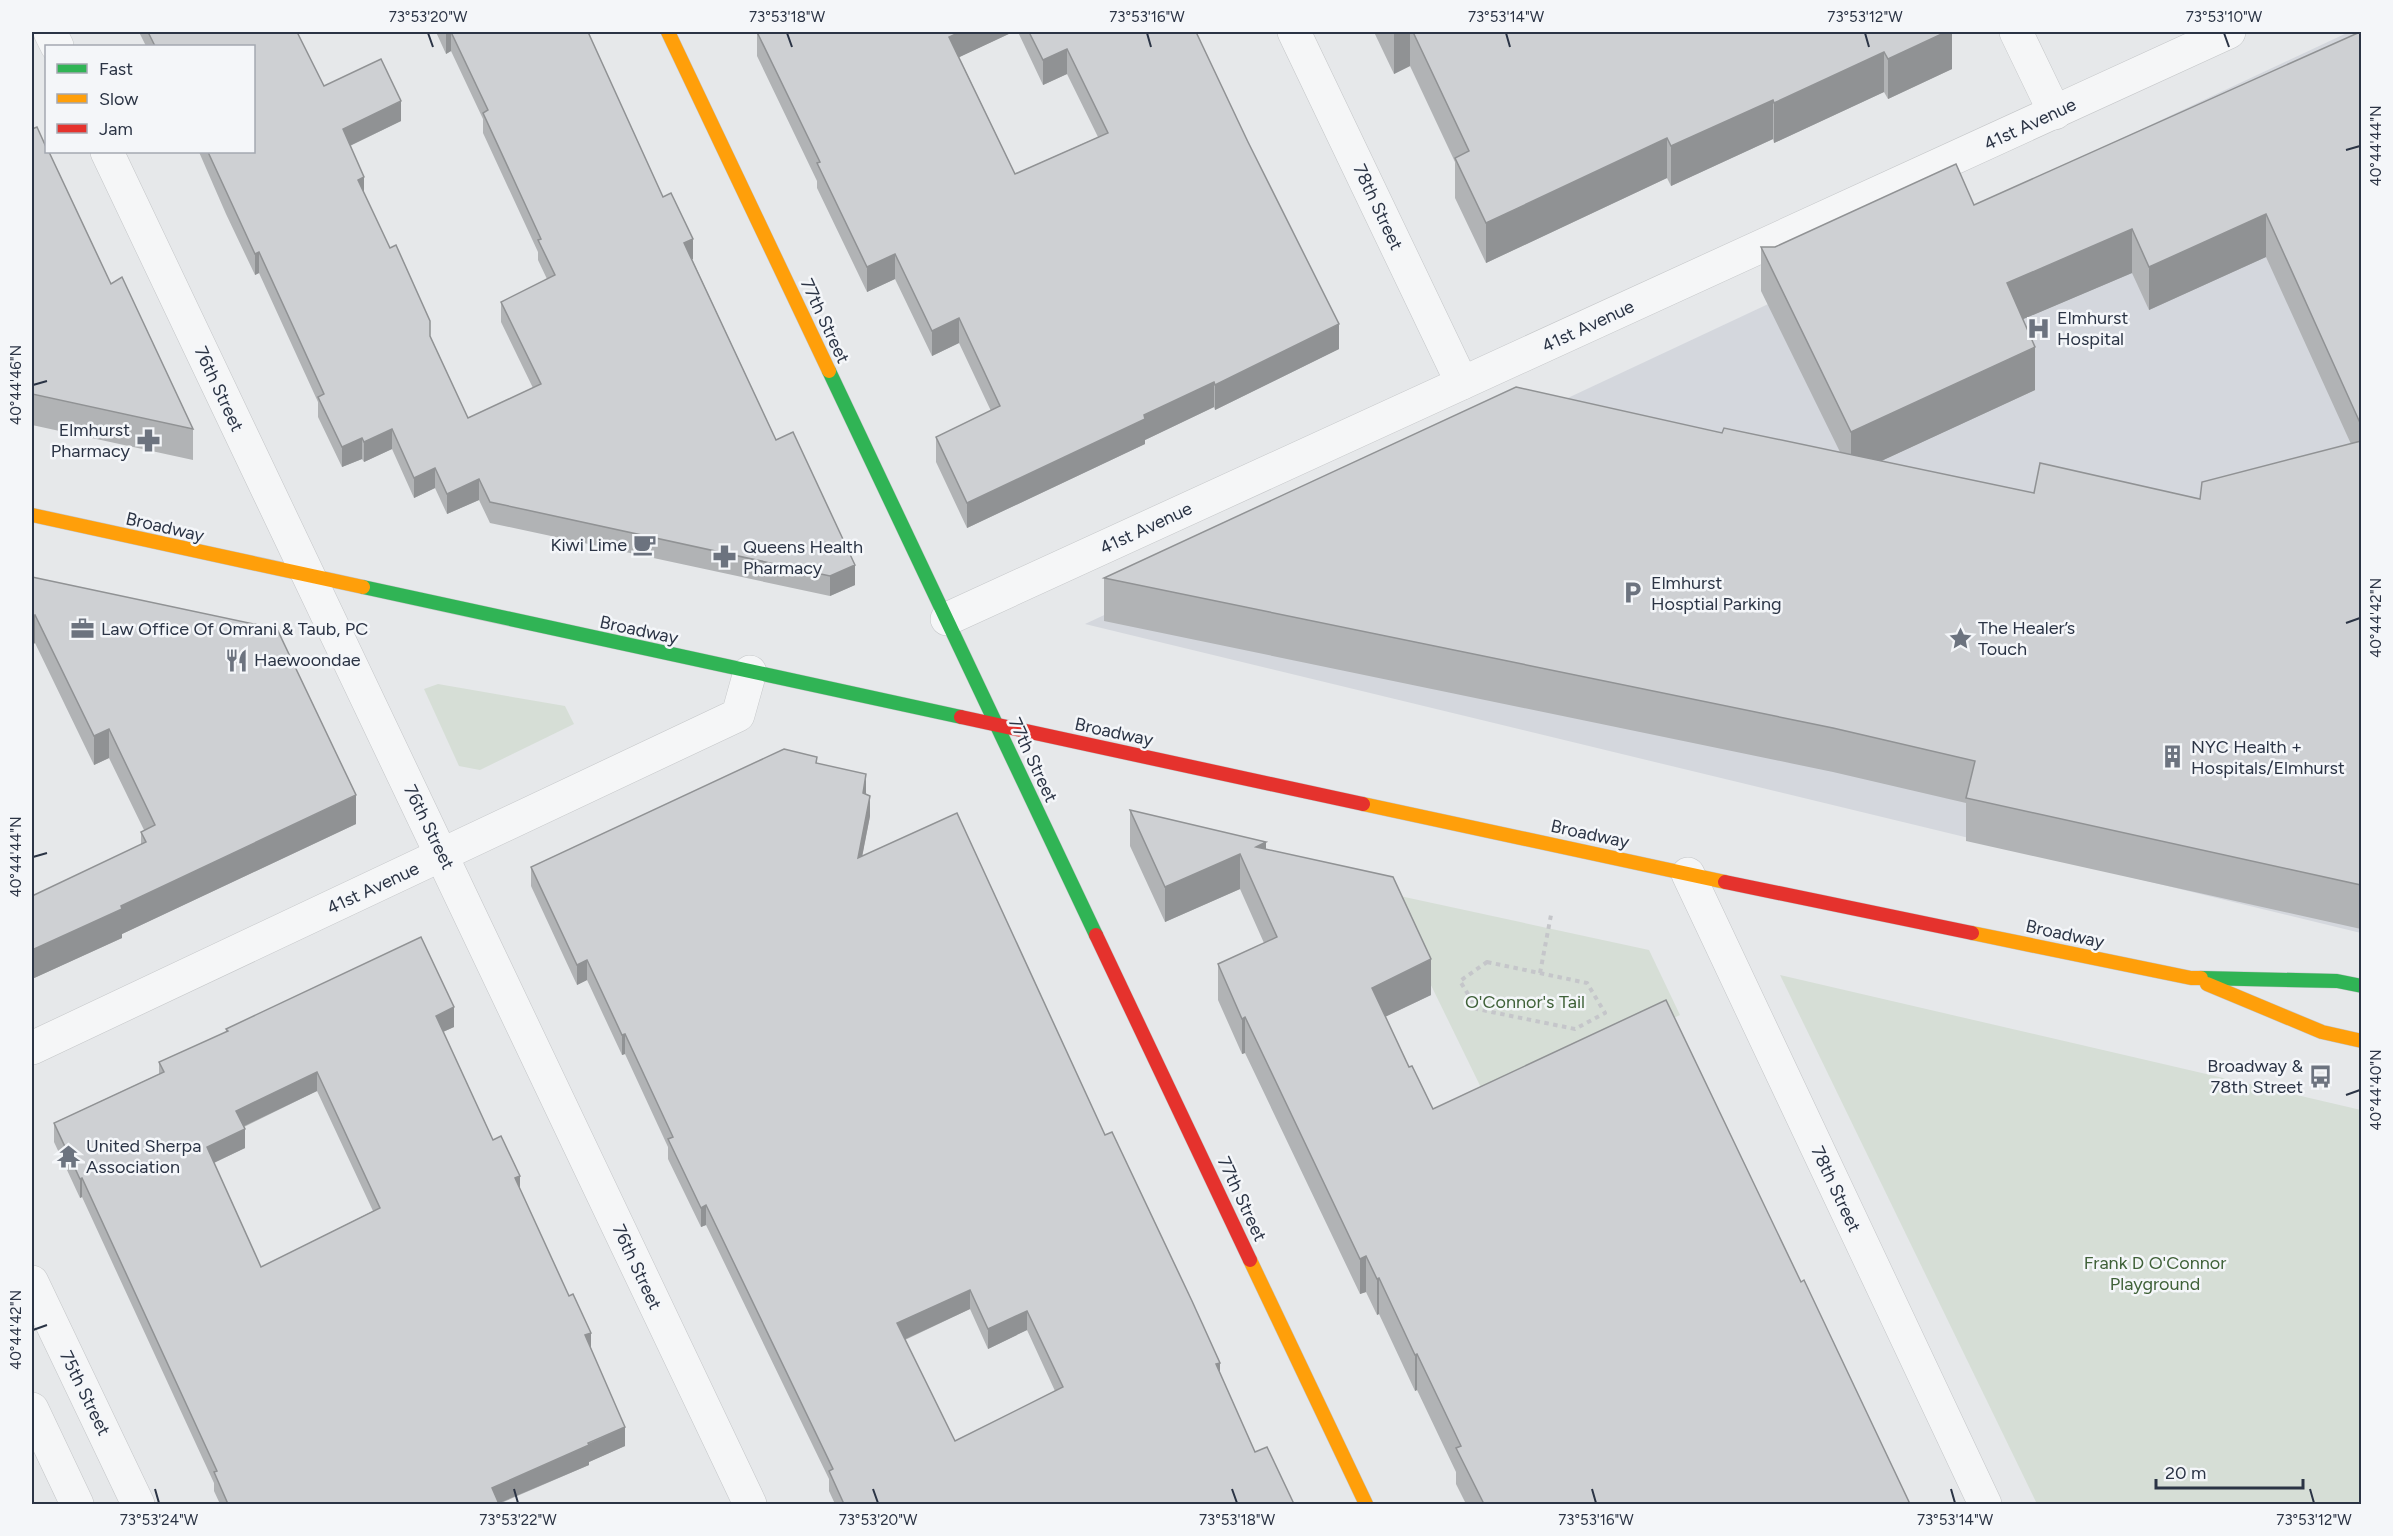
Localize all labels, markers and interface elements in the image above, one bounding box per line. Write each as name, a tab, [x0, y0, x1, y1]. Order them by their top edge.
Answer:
text: 73°53'20"W	[389, 8, 468, 26]
text: 73°53'18"W	[749, 8, 826, 26]
text: 73°53'16"W	[1109, 8, 1185, 26]
text: 73°53'14"W	[1468, 8, 1545, 26]
text: 73°53'12"W	[1827, 8, 1903, 26]
text: 73°53'10"W	[2186, 8, 2263, 26]
legend	[45, 45, 255, 153]
text: Fast	[99, 58, 133, 80]
text: Slow	[99, 88, 138, 110]
street label: 41st Avenue	[1980, 93, 2080, 155]
text: 40°44'44"N	[2367, 105, 2385, 187]
text: Jam	[99, 118, 133, 140]
street label: 78th Street	[1349, 160, 1408, 254]
street label: 77th Street	[796, 275, 854, 367]
street label: 41st Avenue	[1538, 295, 1638, 357]
place label: Elmhurst Hospital	[2057, 307, 2128, 350]
hospital icon: Elmhurst Hospital	[2026, 315, 2052, 341]
street label: 76th Street	[190, 343, 248, 435]
text: 40°44'46"N	[7, 345, 25, 425]
place label: Elmhurst Pharmacy	[51, 419, 131, 462]
pharmacy icon: Elmhurst Pharmacy	[135, 427, 161, 453]
street label: 41st Avenue	[1096, 497, 1196, 559]
street label: Broadway	[124, 507, 207, 547]
cafe icon: Kiwi Lime	[632, 532, 658, 558]
place label: Kiwi Lime	[550, 534, 627, 556]
place label: Queens Health Pharmacy	[743, 536, 863, 579]
pharmacy icon: Queens Health Pharmacy	[712, 544, 738, 570]
place label: Elmhurst Hosptial Parking	[1651, 572, 1782, 615]
text: 40°44'42"N	[2367, 578, 2385, 658]
parking icon: Elmhurst Hosptial Parking	[1620, 580, 1646, 606]
street label: Broadway	[598, 611, 681, 649]
office icon: Law Office Of Omrani & Taub, PC	[70, 616, 96, 642]
place label: The Healer’s Touch	[1978, 617, 2075, 660]
place label: Law Office Of Omrani & Taub, PC	[101, 618, 368, 640]
place icon: The Healer’s Touch	[1947, 625, 1973, 651]
restaurant icon: Haewoondae	[223, 647, 249, 673]
place label: Haewoondae	[254, 649, 361, 671]
street label: Broadway	[1073, 713, 1156, 751]
street label: 77th Street	[1004, 714, 1062, 806]
place label: NYC Health + Hospitals/Elmhurst	[2191, 736, 2345, 779]
building icon: NYC Health + Hospitals/Elmhurst	[2160, 744, 2186, 770]
street label: 76th Street	[399, 781, 459, 873]
street label: Broadway	[1549, 815, 1632, 853]
text: 40°44'44"N	[7, 816, 25, 898]
street label: 41st Avenue	[323, 857, 423, 919]
street label: Broadway	[2024, 915, 2107, 953]
park label: O'Connor's Tail	[1465, 991, 1585, 1013]
text: 40°44'40"N	[2367, 1049, 2385, 1131]
place label: Broadway & 78th Street	[2207, 1055, 2303, 1098]
bus stop icon: Broadway & 78th Street	[2308, 1063, 2334, 1089]
place label: United Sherpa Association	[86, 1135, 201, 1178]
street label: 78th Street	[1807, 1142, 1866, 1236]
temple icon: United Sherpa Association	[55, 1143, 81, 1169]
street label: 77th Street	[1213, 1153, 1271, 1245]
street label: 76th Street	[608, 1221, 666, 1313]
park label: Frank D O'Connor Playground	[2084, 1252, 2226, 1295]
text: 40°44'42"N	[7, 1290, 25, 1370]
street label: 75th Street	[55, 1347, 115, 1439]
scale bar	[2156, 1452, 2303, 1490]
text: 20 m	[2165, 1462, 2206, 1484]
text: 73°53'24"W	[120, 1511, 199, 1529]
text: 73°53'22"W	[479, 1511, 557, 1529]
text: 73°53'20"W	[839, 1511, 918, 1529]
text: 73°53'18"W	[1199, 1511, 1276, 1529]
text: 73°53'16"W	[1558, 1511, 1634, 1529]
text: 73°53'14"W	[1917, 1511, 1994, 1529]
text: 73°53'12"W	[2276, 1511, 2352, 1529]

